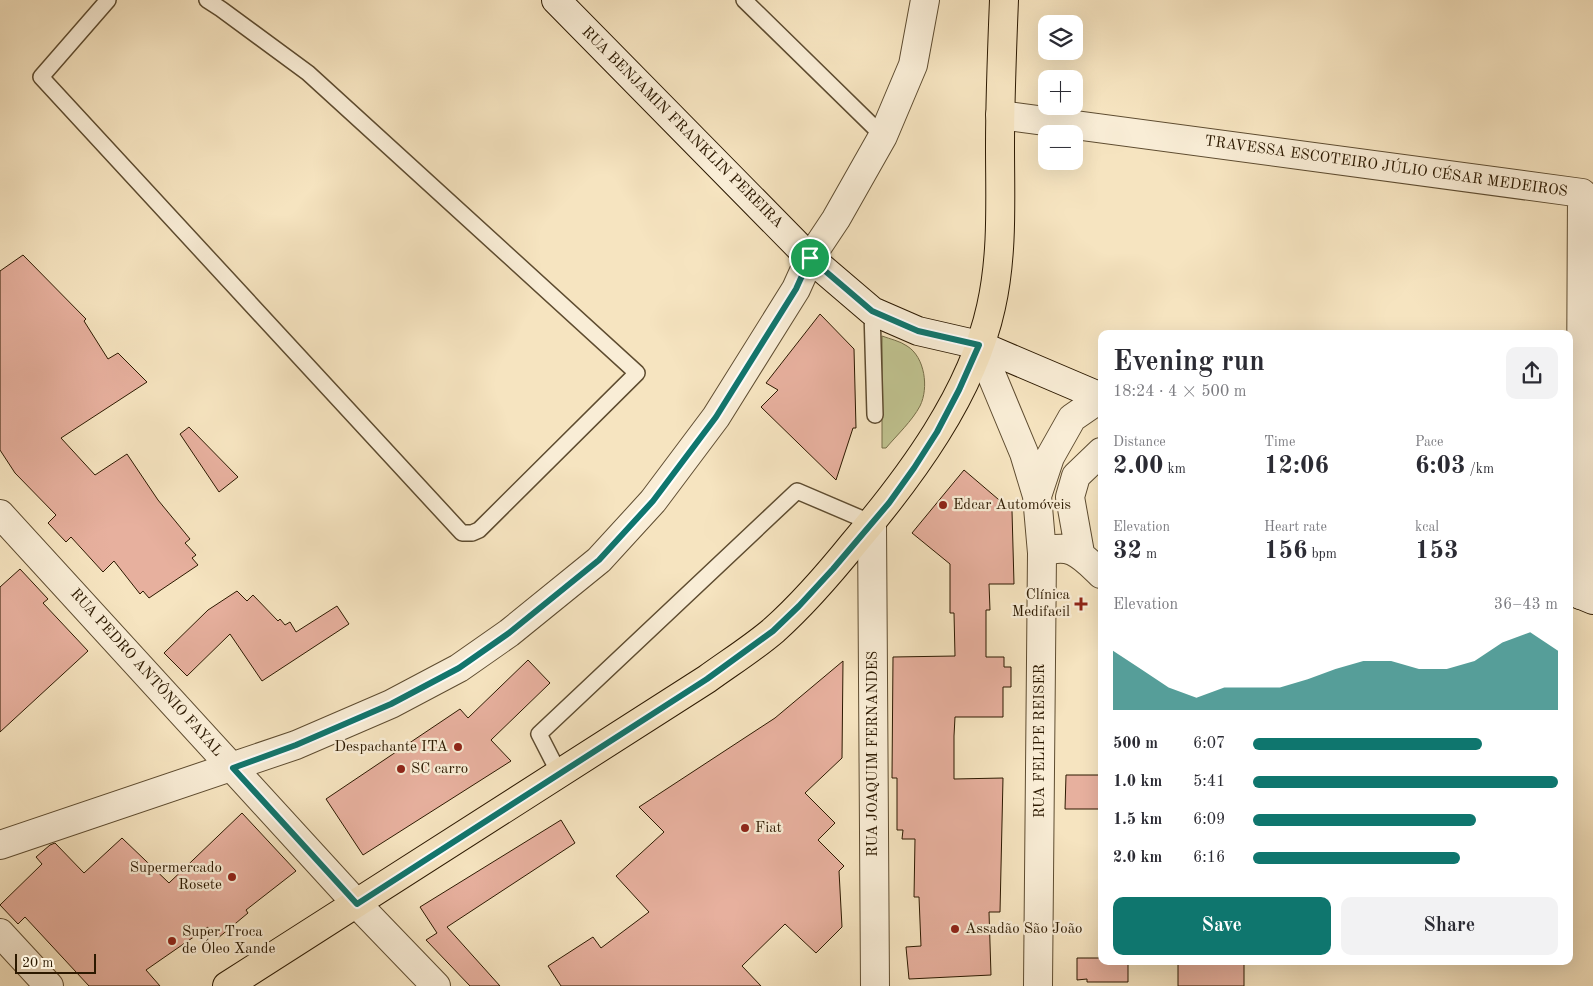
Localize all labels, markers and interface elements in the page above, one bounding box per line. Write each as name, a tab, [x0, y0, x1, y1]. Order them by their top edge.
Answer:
map controls	[1038, 15, 1083, 170]
button: layers	[1038, 15, 1083, 60]
street label: RUA BENJAMIN FRANKLIN PEREIRA	[578, 24, 786, 232]
button: +	[1038, 70, 1083, 115]
button: −	[1038, 125, 1083, 170]
street label: TRAVESSA ESCOTEIRO JÚLIO CÉSAR MEDEIROS	[1203, 130, 1569, 200]
pin	[789, 237, 831, 279]
icon: arrive	[796, 244, 824, 272]
button: share	[1506, 347, 1558, 399]
text: Evening run	[1113, 349, 1265, 377]
text: 18:24 · 4 × 500 m	[1113, 384, 1246, 400]
text: Distance	[1113, 435, 1166, 449]
text: Time	[1264, 435, 1295, 449]
text: Pace	[1415, 435, 1443, 449]
text: 2.00	[1113, 454, 1164, 479]
text: 12:06	[1264, 454, 1329, 479]
text: 6:03	[1415, 454, 1466, 479]
text: km	[1164, 462, 1186, 476]
text: /km	[1466, 462, 1494, 476]
place label: Edcar Automóveis	[953, 498, 1071, 513]
marker: Edcar Automóveis	[937, 499, 949, 511]
text: Elevation	[1113, 520, 1170, 534]
text: Heart rate	[1264, 520, 1327, 534]
text: kcal	[1415, 520, 1439, 534]
text: 32	[1113, 539, 1142, 564]
text: 156	[1264, 539, 1308, 564]
text: 153	[1415, 539, 1459, 564]
text: m	[1142, 547, 1157, 561]
text: bpm	[1308, 547, 1337, 561]
street label: RUA PEDRO ANTÔNIO FAYAL	[67, 584, 227, 760]
place label: Clínica Medifacil	[1012, 588, 1071, 620]
marker: Clínica Medifacil	[1074, 597, 1088, 611]
text: Elevation	[1113, 597, 1178, 613]
text: 36–43 m	[1494, 597, 1558, 613]
street label: RUA JOAQUIM FERNANDES	[866, 651, 881, 857]
street label: RUA FELIPE REISER	[1033, 663, 1048, 818]
text: 500 m	[1113, 736, 1158, 752]
text: 6:07	[1193, 736, 1225, 752]
place label: Despachante ITA	[334, 740, 449, 755]
marker: Despachante ITA	[452, 741, 464, 753]
place label: SC carro	[411, 762, 468, 777]
marker: SC carro	[395, 763, 407, 775]
text: 1.0 km	[1113, 774, 1162, 790]
text: 5:41	[1193, 774, 1225, 790]
text: 1.5 km	[1113, 812, 1162, 828]
text: 6:09	[1193, 812, 1225, 828]
place label: Fiat	[755, 821, 782, 836]
marker: Fiat	[739, 822, 751, 834]
text: 2.0 km	[1113, 850, 1162, 866]
text: 6:16	[1193, 850, 1225, 866]
place label: Supermercado Rosete	[130, 861, 222, 893]
marker: Supermercado Rosete	[226, 871, 238, 883]
button: Save	[1113, 897, 1331, 955]
button: Share	[1341, 897, 1558, 955]
place label: Assadão São João	[965, 922, 1083, 937]
marker: Assadão São João	[949, 923, 961, 935]
place label: Super Troca de Óleo Xande	[182, 925, 276, 957]
marker: Super Troca de Óleo Xande	[166, 935, 178, 947]
scale bar	[15, 951, 96, 974]
text: 20 m	[22, 956, 53, 970]

